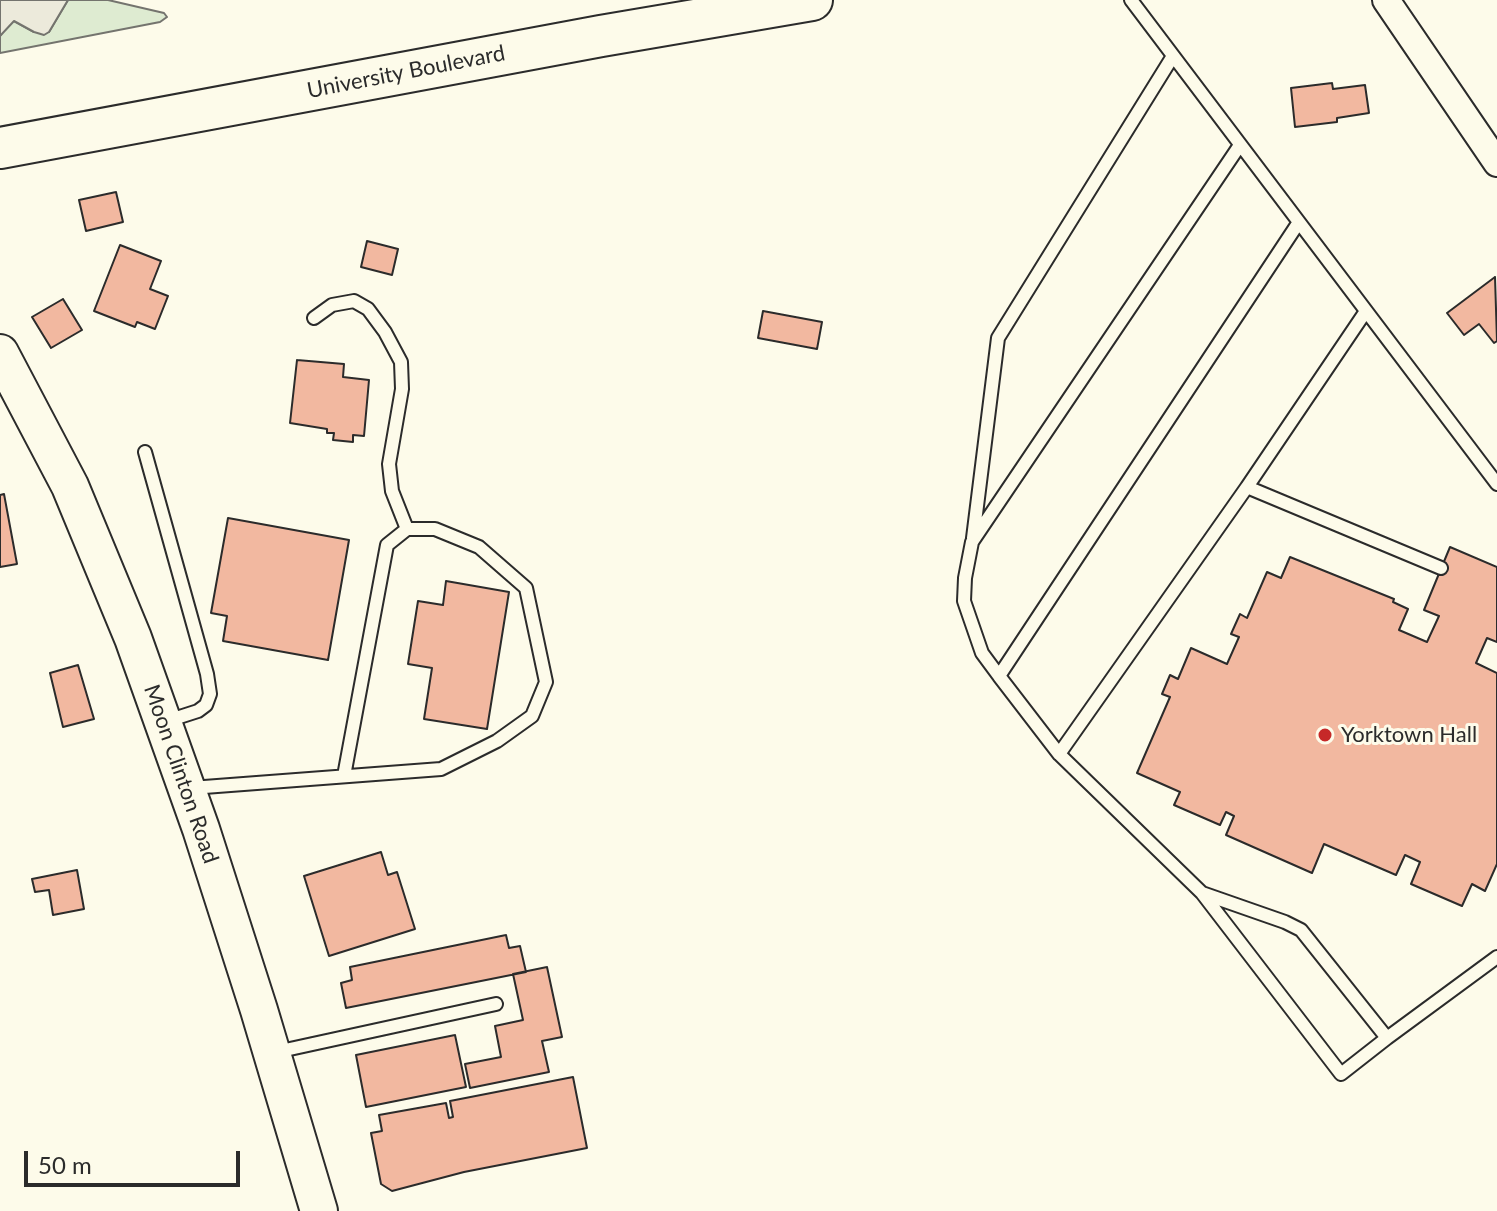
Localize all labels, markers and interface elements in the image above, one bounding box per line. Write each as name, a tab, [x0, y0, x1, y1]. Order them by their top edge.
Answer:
street label: University Boulevard	[305, 40, 507, 104]
street label: Moon Clinton Road	[138, 681, 224, 867]
place label: Yorktown Hall	[1341, 722, 1477, 748]
marker: Yorktown Hall	[1316, 726, 1334, 744]
scale bar	[28, 1135, 244, 1185]
text: 50 m	[38, 1150, 92, 1179]

